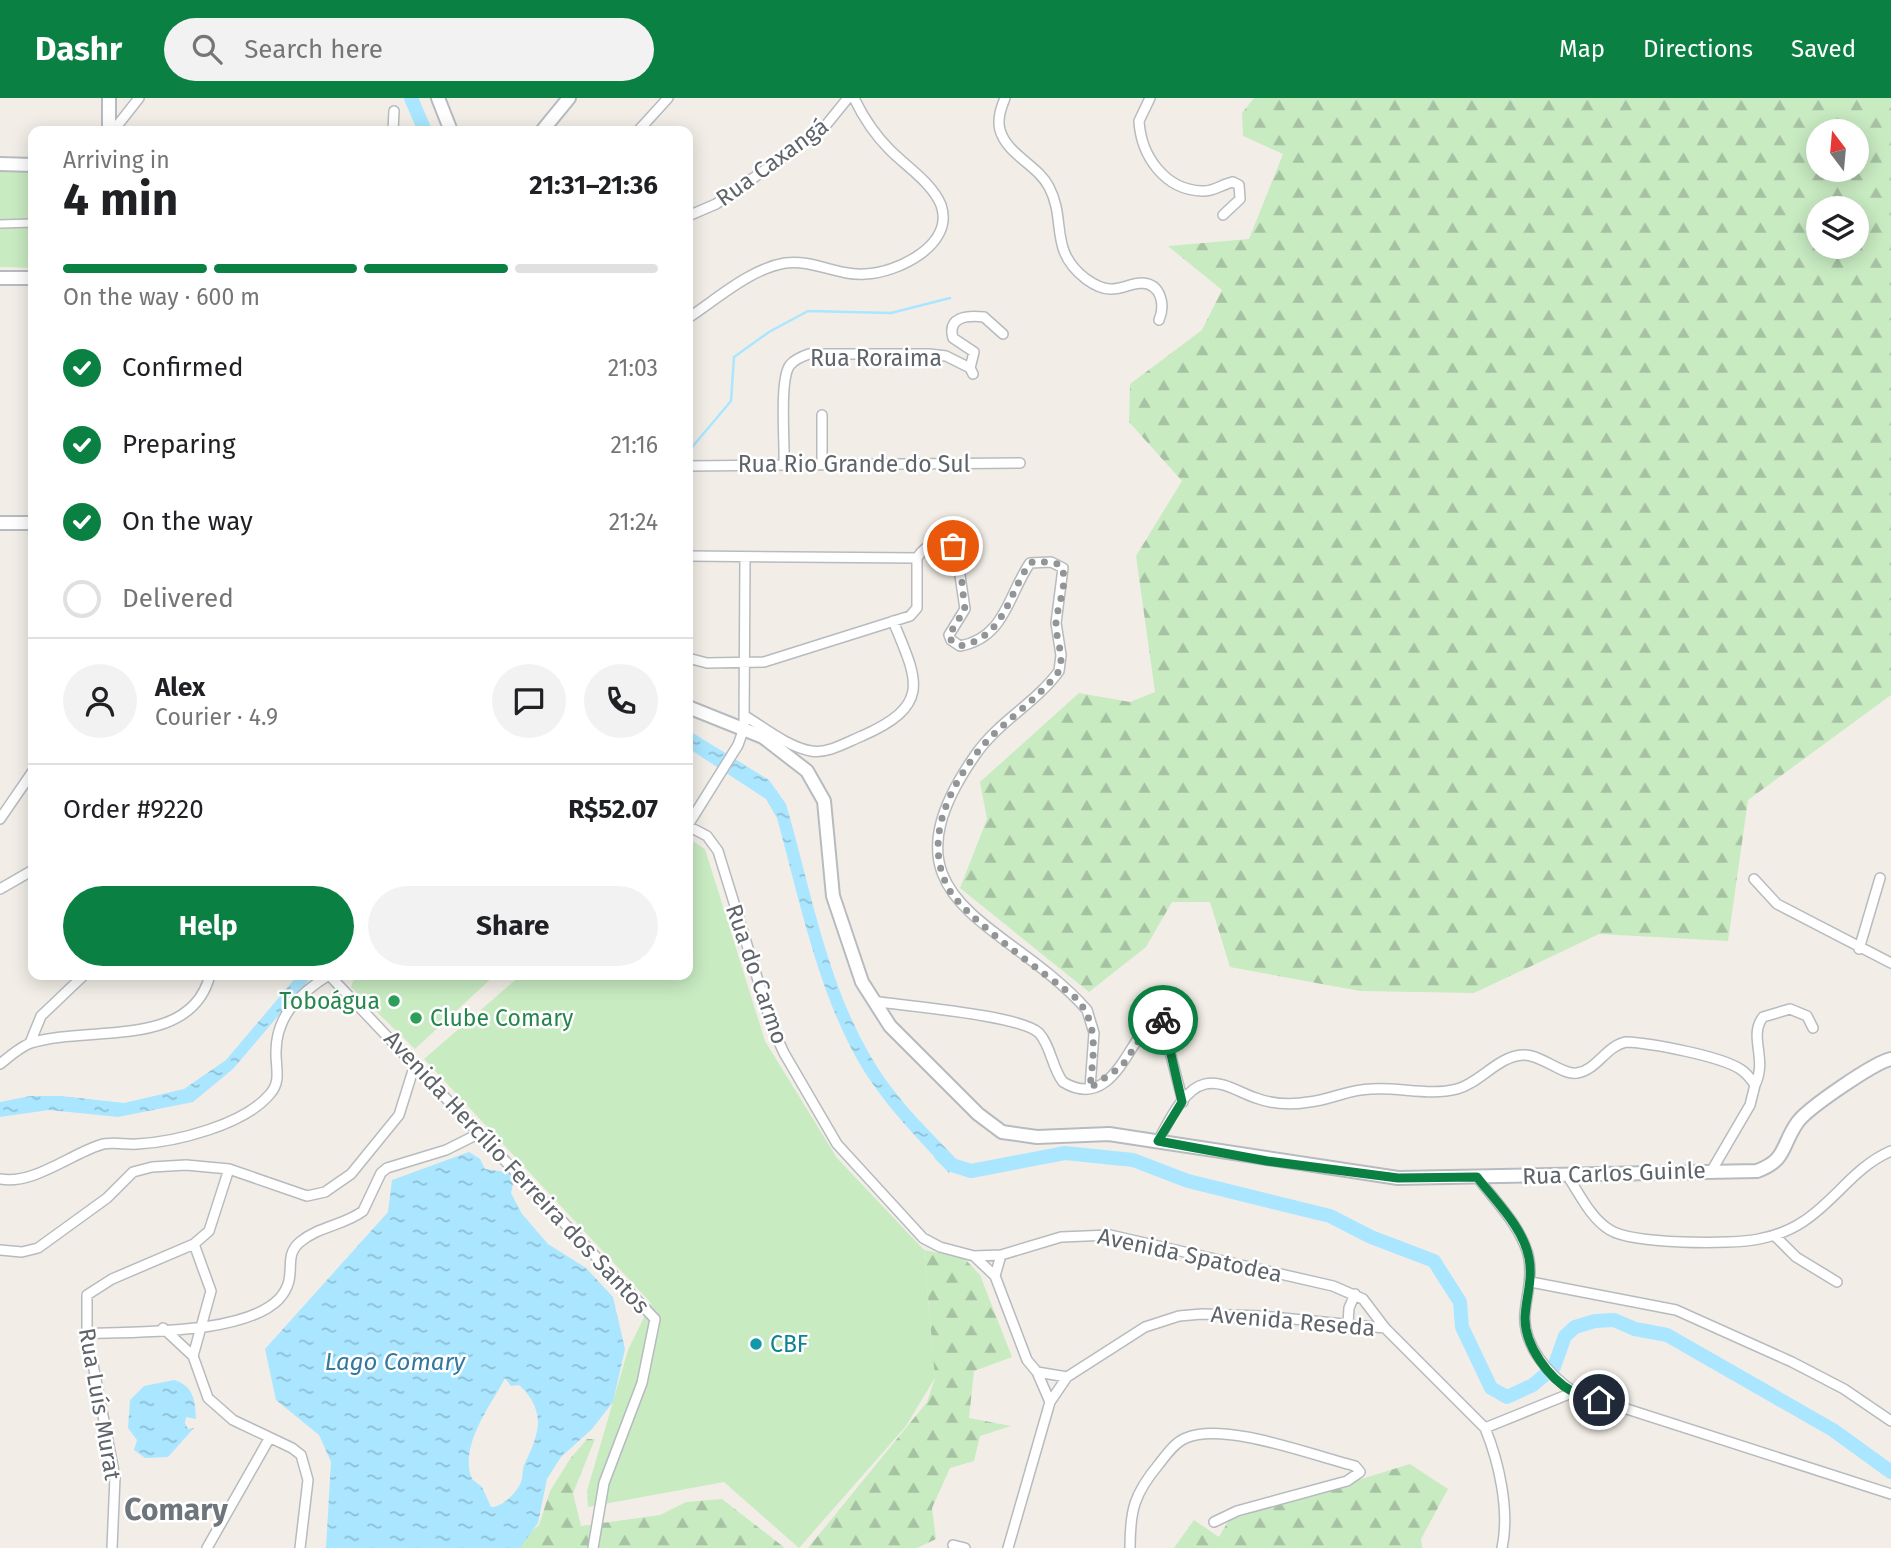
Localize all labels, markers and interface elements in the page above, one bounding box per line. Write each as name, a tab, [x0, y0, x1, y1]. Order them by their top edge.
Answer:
search box	[164, 18, 654, 81]
text: Dashr	[35, 29, 122, 69]
icon: search	[188, 30, 226, 68]
text: Search here	[244, 34, 383, 65]
text: Map	[1559, 35, 1605, 63]
text: Directions	[1643, 35, 1753, 63]
text: Saved	[1791, 35, 1856, 63]
street label: Rua Caxangá	[710, 112, 834, 212]
north arrow	[1806, 119, 1869, 182]
map controls	[1806, 119, 1869, 259]
text: Arriving in	[63, 146, 170, 174]
text: 21:31–21:36	[529, 170, 658, 201]
text: 4 min	[63, 172, 178, 227]
button: layers	[1806, 196, 1869, 259]
text: On the way · 600 m	[63, 283, 260, 311]
street label: Rua Roraima	[810, 344, 942, 372]
icon: check	[63, 349, 101, 387]
text: Confirmed	[122, 352, 243, 383]
text: 21:03	[608, 354, 658, 382]
icon: check	[63, 426, 101, 464]
text: Preparing	[122, 429, 235, 460]
text: 21:16	[610, 431, 658, 459]
street label: Rua Rio Grande do Sul	[738, 450, 971, 478]
icon: check	[63, 503, 101, 541]
text: On the way	[122, 506, 253, 537]
text: 21:24	[609, 508, 658, 536]
pin	[923, 516, 983, 576]
icon: bag	[934, 527, 972, 565]
text: Delivered	[122, 583, 234, 614]
button: person	[63, 664, 137, 738]
button: chat	[492, 664, 566, 738]
button: phone	[584, 664, 658, 738]
text: Alex	[155, 672, 205, 703]
text: Courier · 4.9	[155, 703, 278, 731]
text: Order #9220	[63, 794, 204, 825]
text: R$52.07	[568, 794, 658, 825]
button: Help	[63, 886, 354, 966]
button: Share	[368, 886, 658, 966]
street label: Rua do Carmo	[720, 900, 794, 1048]
courier	[1128, 985, 1198, 1055]
place label: Toboágua	[279, 987, 380, 1015]
marker: Toboágua	[386, 993, 402, 1009]
icon: bike	[1144, 1001, 1182, 1039]
place label: Clube Comary	[430, 1004, 574, 1032]
marker: Clube Comary	[408, 1010, 424, 1026]
street label: Avenida Hercílio Ferreira dos Santos	[378, 1025, 656, 1319]
street label: Rua Carlos Guinle	[1522, 1156, 1706, 1190]
street label: Avenida Spatodea	[1095, 1222, 1285, 1288]
street label: Avenida Reseda	[1210, 1300, 1376, 1342]
street label: Rua Luís Murat	[73, 1326, 127, 1483]
place label: CBF	[770, 1330, 808, 1358]
marker: CBF	[748, 1336, 764, 1352]
water label: Lago Comary	[325, 1348, 467, 1376]
pin	[1569, 1370, 1629, 1430]
icon: home	[1580, 1381, 1618, 1419]
district label: Comary	[124, 1492, 228, 1528]

